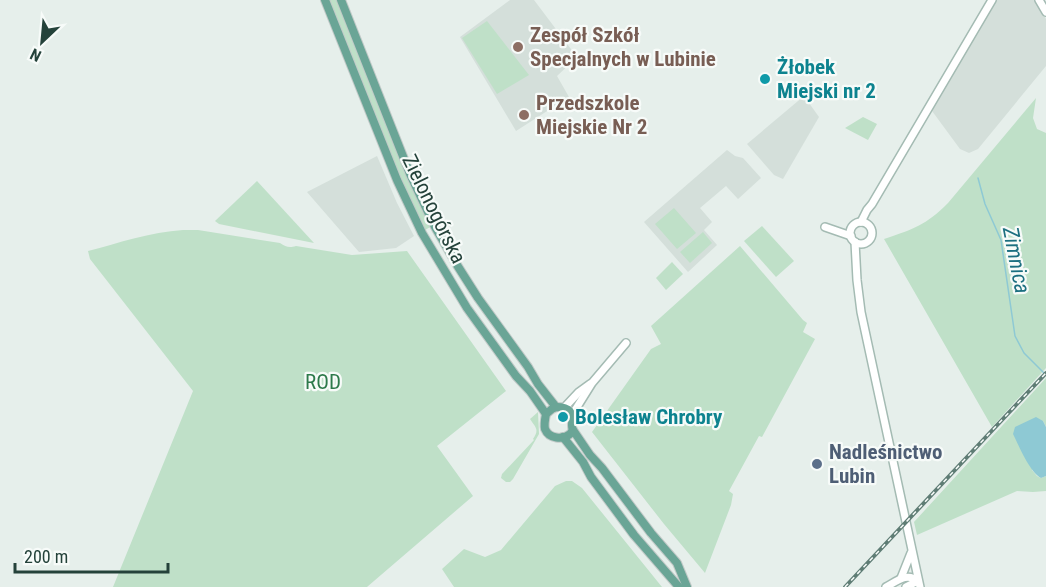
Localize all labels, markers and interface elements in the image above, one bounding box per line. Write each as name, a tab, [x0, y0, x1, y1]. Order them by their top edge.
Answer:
north arrow	[12, 12, 72, 72]
place label: Zespół Szkół Specjalnych w Lubinie	[530, 23, 716, 71]
marker: Zespół Szkół Specjalnych w Lubinie	[511, 40, 525, 54]
text: N	[27, 44, 44, 66]
place label: Żłobek Miejski nr 2	[777, 55, 876, 103]
marker: Żłobek Miejski nr 2	[758, 72, 772, 86]
place label: Przedszkole Miejskie Nr 2	[536, 91, 647, 139]
marker: Przedszkole Miejskie Nr 2	[517, 108, 531, 122]
street label: Zielonogórska	[397, 151, 471, 267]
water label: Zimnica	[998, 224, 1035, 296]
park label: ROD	[305, 370, 341, 394]
place label: Bolesław Chrobry	[575, 405, 723, 429]
marker: Bolesław Chrobry	[556, 410, 570, 424]
place label: Nadleśnictwo Lubin	[829, 440, 943, 488]
marker: Nadleśnictwo Lubin	[810, 457, 824, 471]
scale bar	[15, 536, 168, 574]
text: 200 m	[24, 546, 68, 567]

